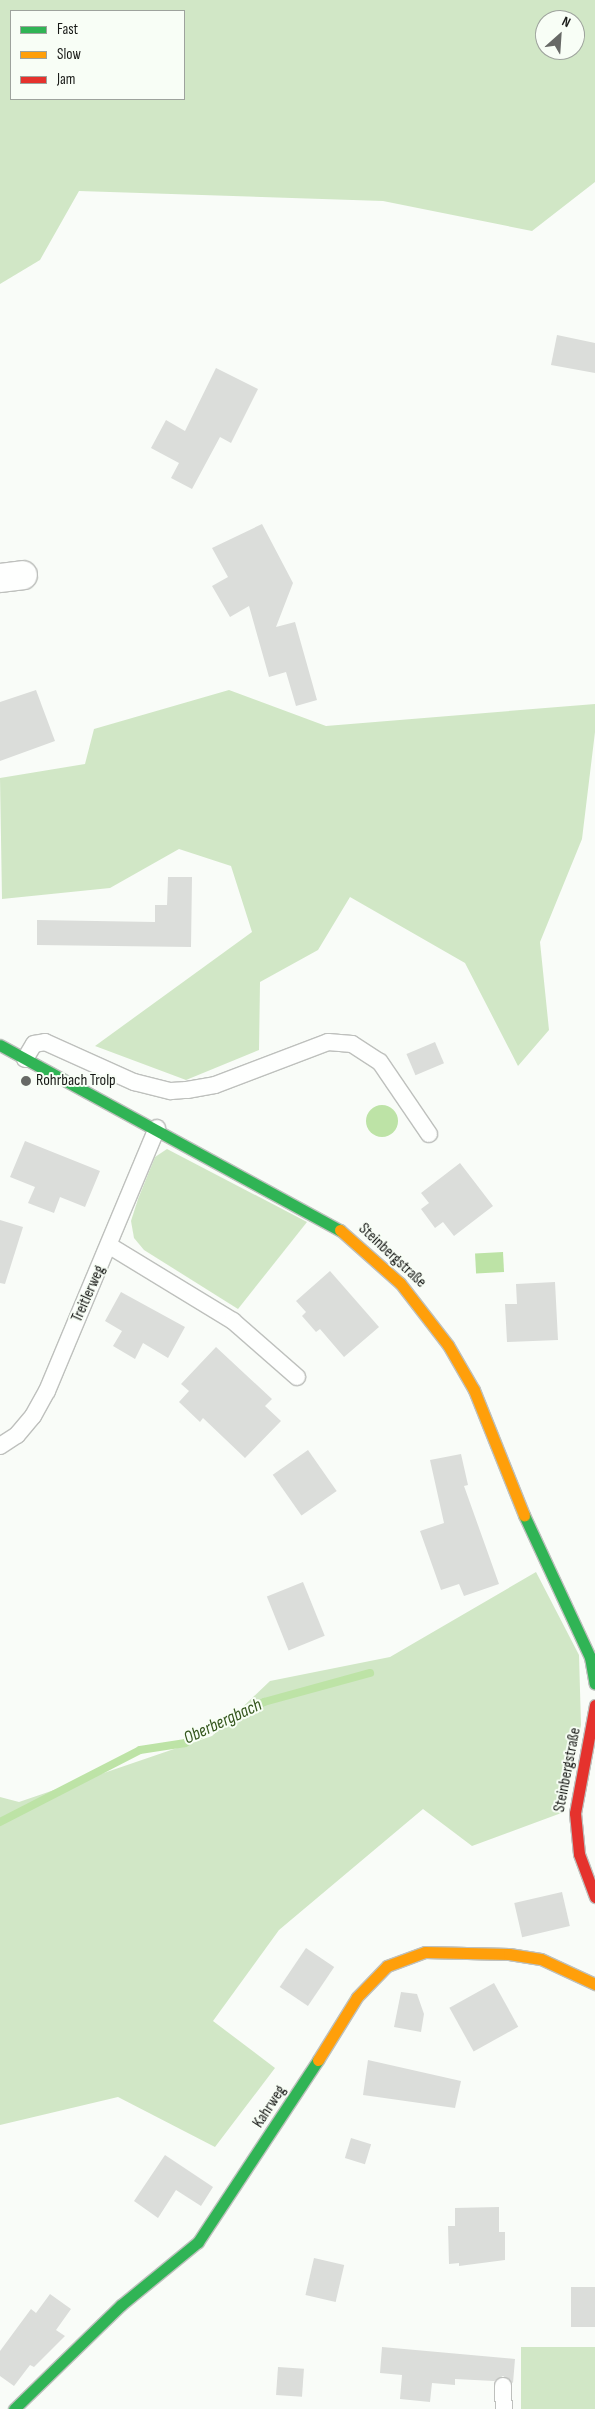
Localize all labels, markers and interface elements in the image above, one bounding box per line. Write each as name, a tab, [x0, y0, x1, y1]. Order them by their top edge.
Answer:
legend	[10, 10, 185, 100]
north arrow	[535, 10, 585, 60]
text: N	[559, 13, 573, 31]
text: Fast	[57, 20, 78, 39]
text: Slow	[57, 45, 81, 64]
text: Jam	[57, 70, 75, 89]
place label: Rohrbach Trolp	[36, 1071, 116, 1091]
marker: Rohrbach Trolp	[20, 1075, 32, 1087]
street label: Steinbergstraße	[354, 1220, 430, 1292]
street label: Treitlerweg	[68, 1263, 110, 1325]
water label: Oberbergbach	[181, 1695, 265, 1749]
street label: Steinbergstraße	[550, 1726, 586, 1814]
street label: Kahrweg	[249, 2082, 291, 2132]

